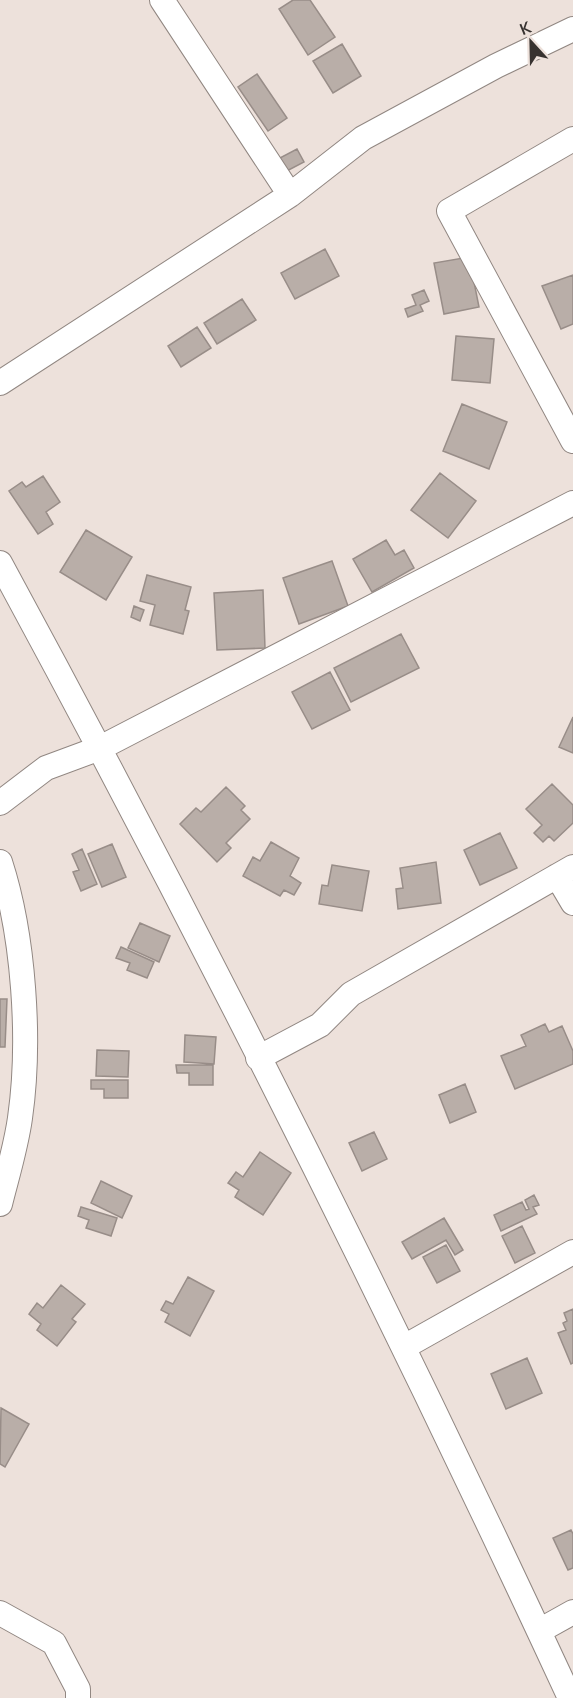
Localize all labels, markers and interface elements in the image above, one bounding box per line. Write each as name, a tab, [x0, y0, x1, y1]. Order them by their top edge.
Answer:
north arrow	[501, 12, 561, 72]
text: K	[516, 16, 535, 40]

